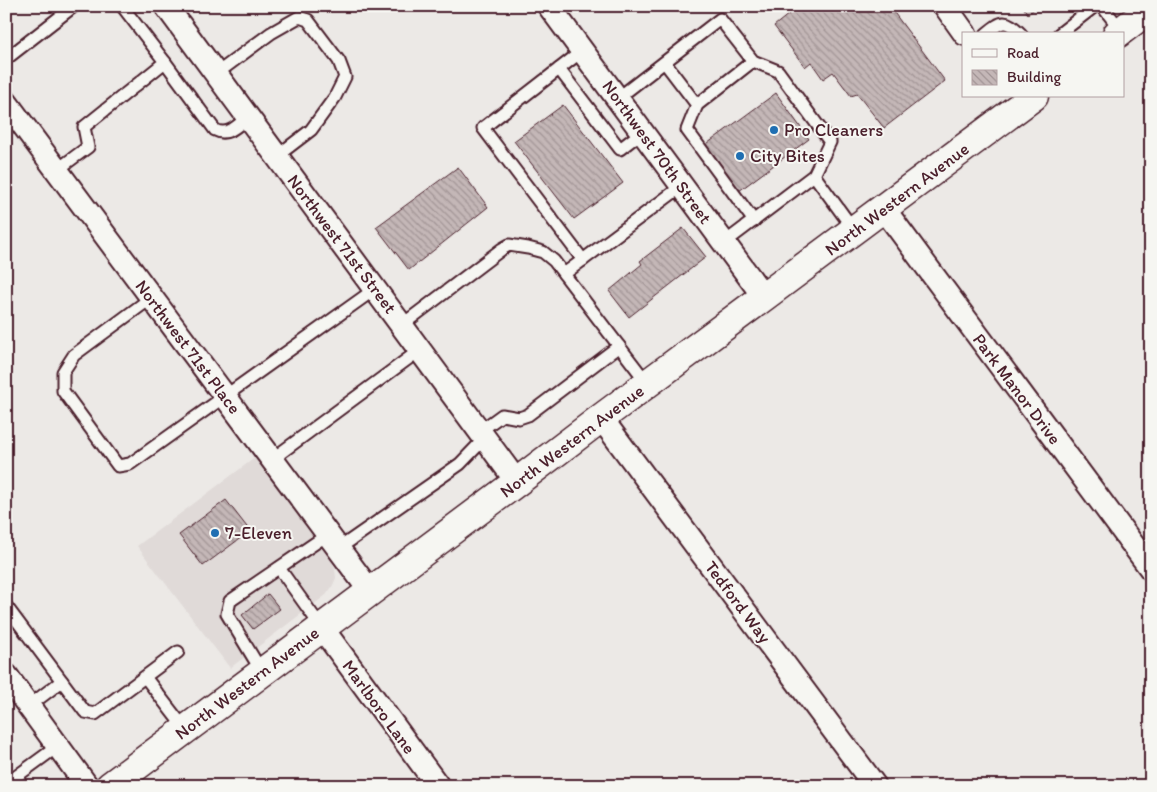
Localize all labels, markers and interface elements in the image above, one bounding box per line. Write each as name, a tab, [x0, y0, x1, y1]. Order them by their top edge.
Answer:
legend	[962, 32, 1124, 98]
text: Road	[1007, 44, 1040, 62]
text: Building	[1007, 68, 1061, 86]
street label: Northwest 70th Street	[597, 76, 717, 228]
place label: Pro Cleaners	[784, 119, 883, 141]
marker: Pro Cleaners	[768, 124, 780, 136]
street label: North Western Avenue	[821, 138, 973, 260]
place label: City Bites	[750, 145, 825, 167]
marker: City Bites	[734, 150, 746, 162]
street label: Northwest 71st Street	[283, 170, 402, 318]
street label: Northwest 71st Place	[130, 276, 246, 418]
street label: Park Manor Drive	[968, 329, 1066, 449]
street label: North Western Avenue	[496, 380, 648, 502]
place label: 7-Eleven	[225, 522, 292, 544]
marker: 7-Eleven	[209, 527, 221, 539]
street label: Tedford Way	[700, 557, 776, 648]
street label: North Western Avenue	[171, 622, 323, 744]
street label: Marlboro Lane	[337, 656, 421, 758]

